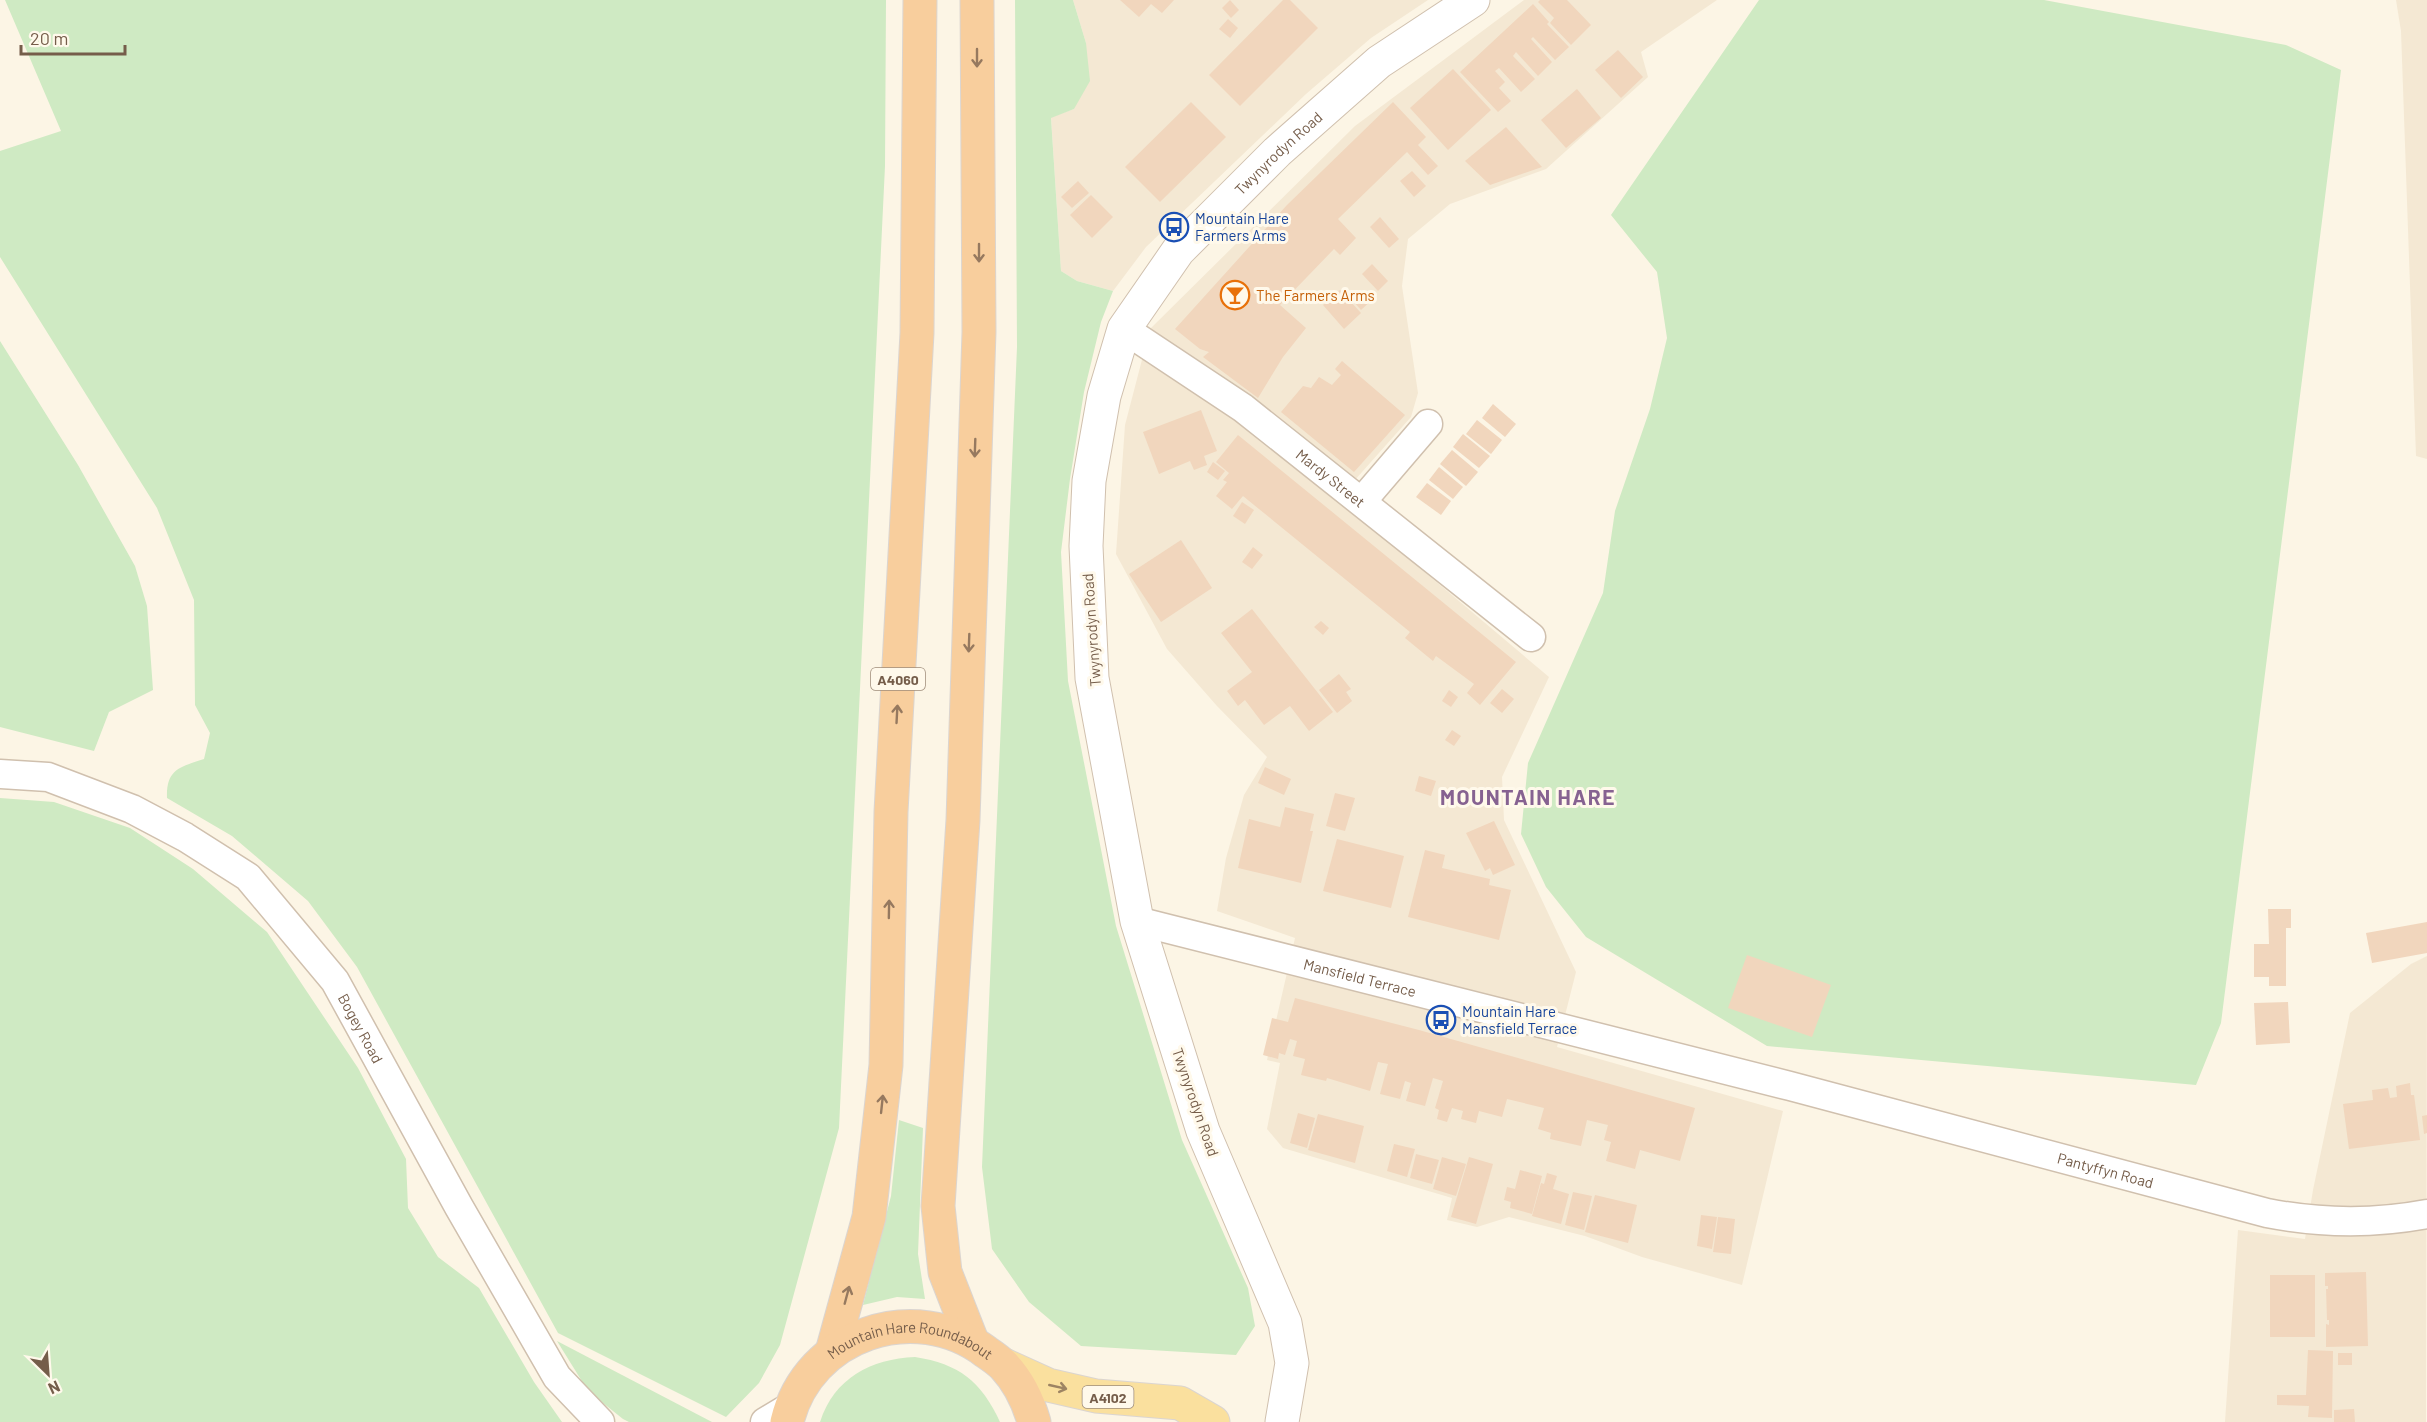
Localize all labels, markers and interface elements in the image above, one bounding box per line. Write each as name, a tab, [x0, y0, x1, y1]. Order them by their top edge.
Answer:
scale bar	[21, 18, 124, 56]
text: 20 m	[30, 27, 68, 49]
one-way arrow	[971, 48, 983, 68]
street label: Twynyrodyn Road	[1231, 108, 1326, 198]
place label: Mountain Hare Farmers Arms	[1195, 209, 1289, 244]
bus stop icon: Mountain Hare Farmers Arms	[1158, 211, 1190, 243]
one-way arrow	[973, 243, 985, 263]
bar icon: The Farmers Arms	[1219, 279, 1251, 311]
place label: The Farmers Arms	[1256, 286, 1375, 304]
one-way arrow	[970, 438, 981, 458]
street label: Mardy Street	[1293, 445, 1369, 511]
street label: Twynyrodyn Road	[1078, 573, 1104, 687]
one-way arrow	[963, 633, 974, 653]
road number: A4060	[871, 668, 925, 690]
one-way arrow	[891, 705, 902, 725]
district label: MOUNTAIN HARE	[1440, 784, 1616, 809]
one-way arrow	[884, 900, 895, 920]
street label: Mansfield Terrace	[1302, 954, 1418, 1000]
street label: Bogey Road	[335, 990, 387, 1066]
place label: Mountain Hare Mansfield Terrace	[1462, 1002, 1577, 1037]
bus stop icon: Mountain Hare Mansfield Terrace	[1425, 1004, 1457, 1036]
street label: Twynyrodyn Road	[1169, 1045, 1223, 1159]
one-way arrow	[877, 1094, 888, 1114]
street label: Pantyffyn Road	[2055, 1149, 2156, 1191]
one-way arrow	[842, 1286, 854, 1305]
text: Mountain Hare Roundabout	[823, 1318, 997, 1363]
north arrow	[18, 1344, 78, 1404]
street label: Mountain Hare Roundabout	[822, 1351, 998, 1369]
text: N	[46, 1377, 63, 1399]
one-way arrow	[1048, 1382, 1067, 1394]
road number: A4102	[1082, 1386, 1134, 1408]

